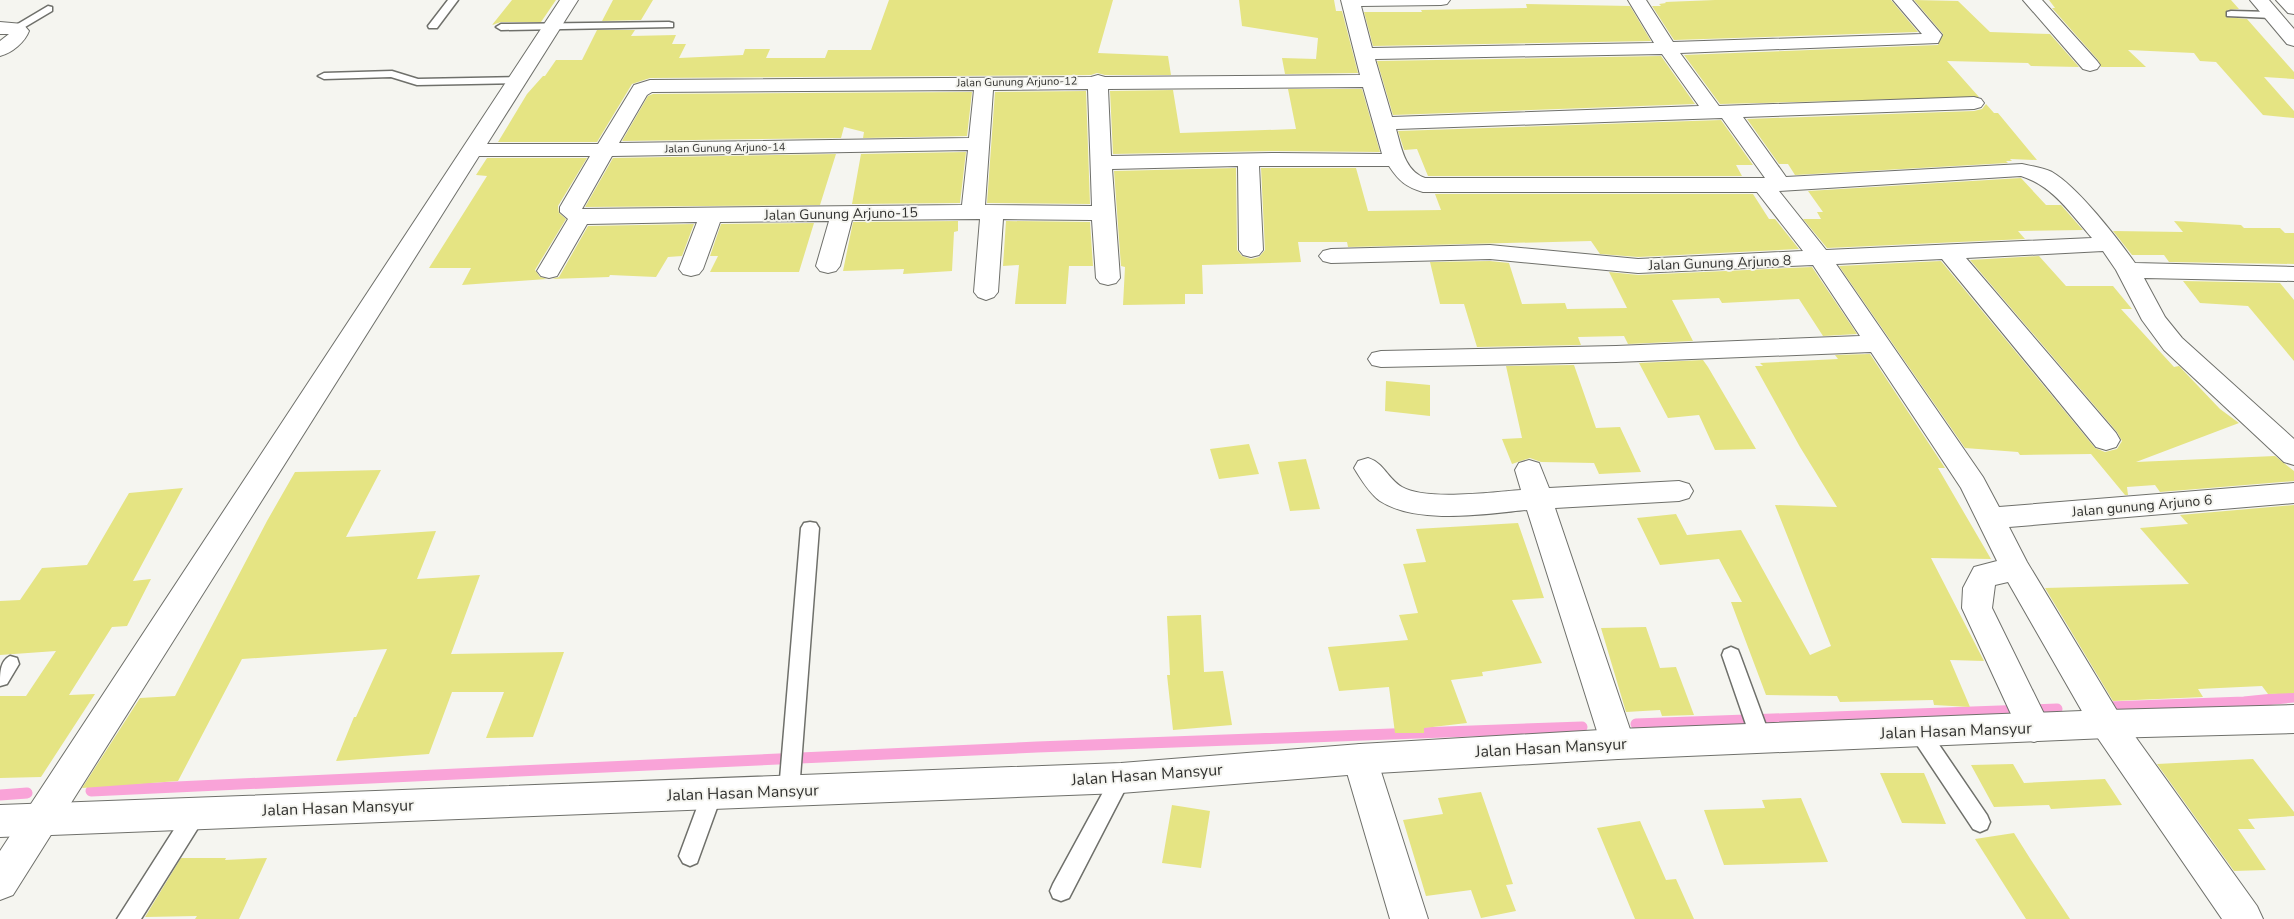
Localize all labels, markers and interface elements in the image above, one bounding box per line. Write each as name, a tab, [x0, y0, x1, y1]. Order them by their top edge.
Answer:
street label: Jalan Gunung Arjuno-12	[955, 73, 1078, 91]
street label: Jalan Gunung Arjuno-14	[663, 139, 786, 157]
street label: Jalan Gunung Arjuno-15	[763, 203, 918, 225]
street label: Jalan Gunung Arjuno 8	[1647, 251, 1792, 275]
street label: Jalan gunung Arjuno 6	[2070, 490, 2213, 522]
street label: Jalan Hasan Mansyur	[1879, 717, 2033, 745]
street label: Jalan Hasan Mansyur	[1474, 733, 1628, 763]
street label: Jalan Hasan Mansyur	[1070, 759, 1224, 791]
street label: Jalan Hasan Mansyur	[666, 779, 820, 807]
street label: Jalan Hasan Mansyur	[261, 794, 415, 822]

